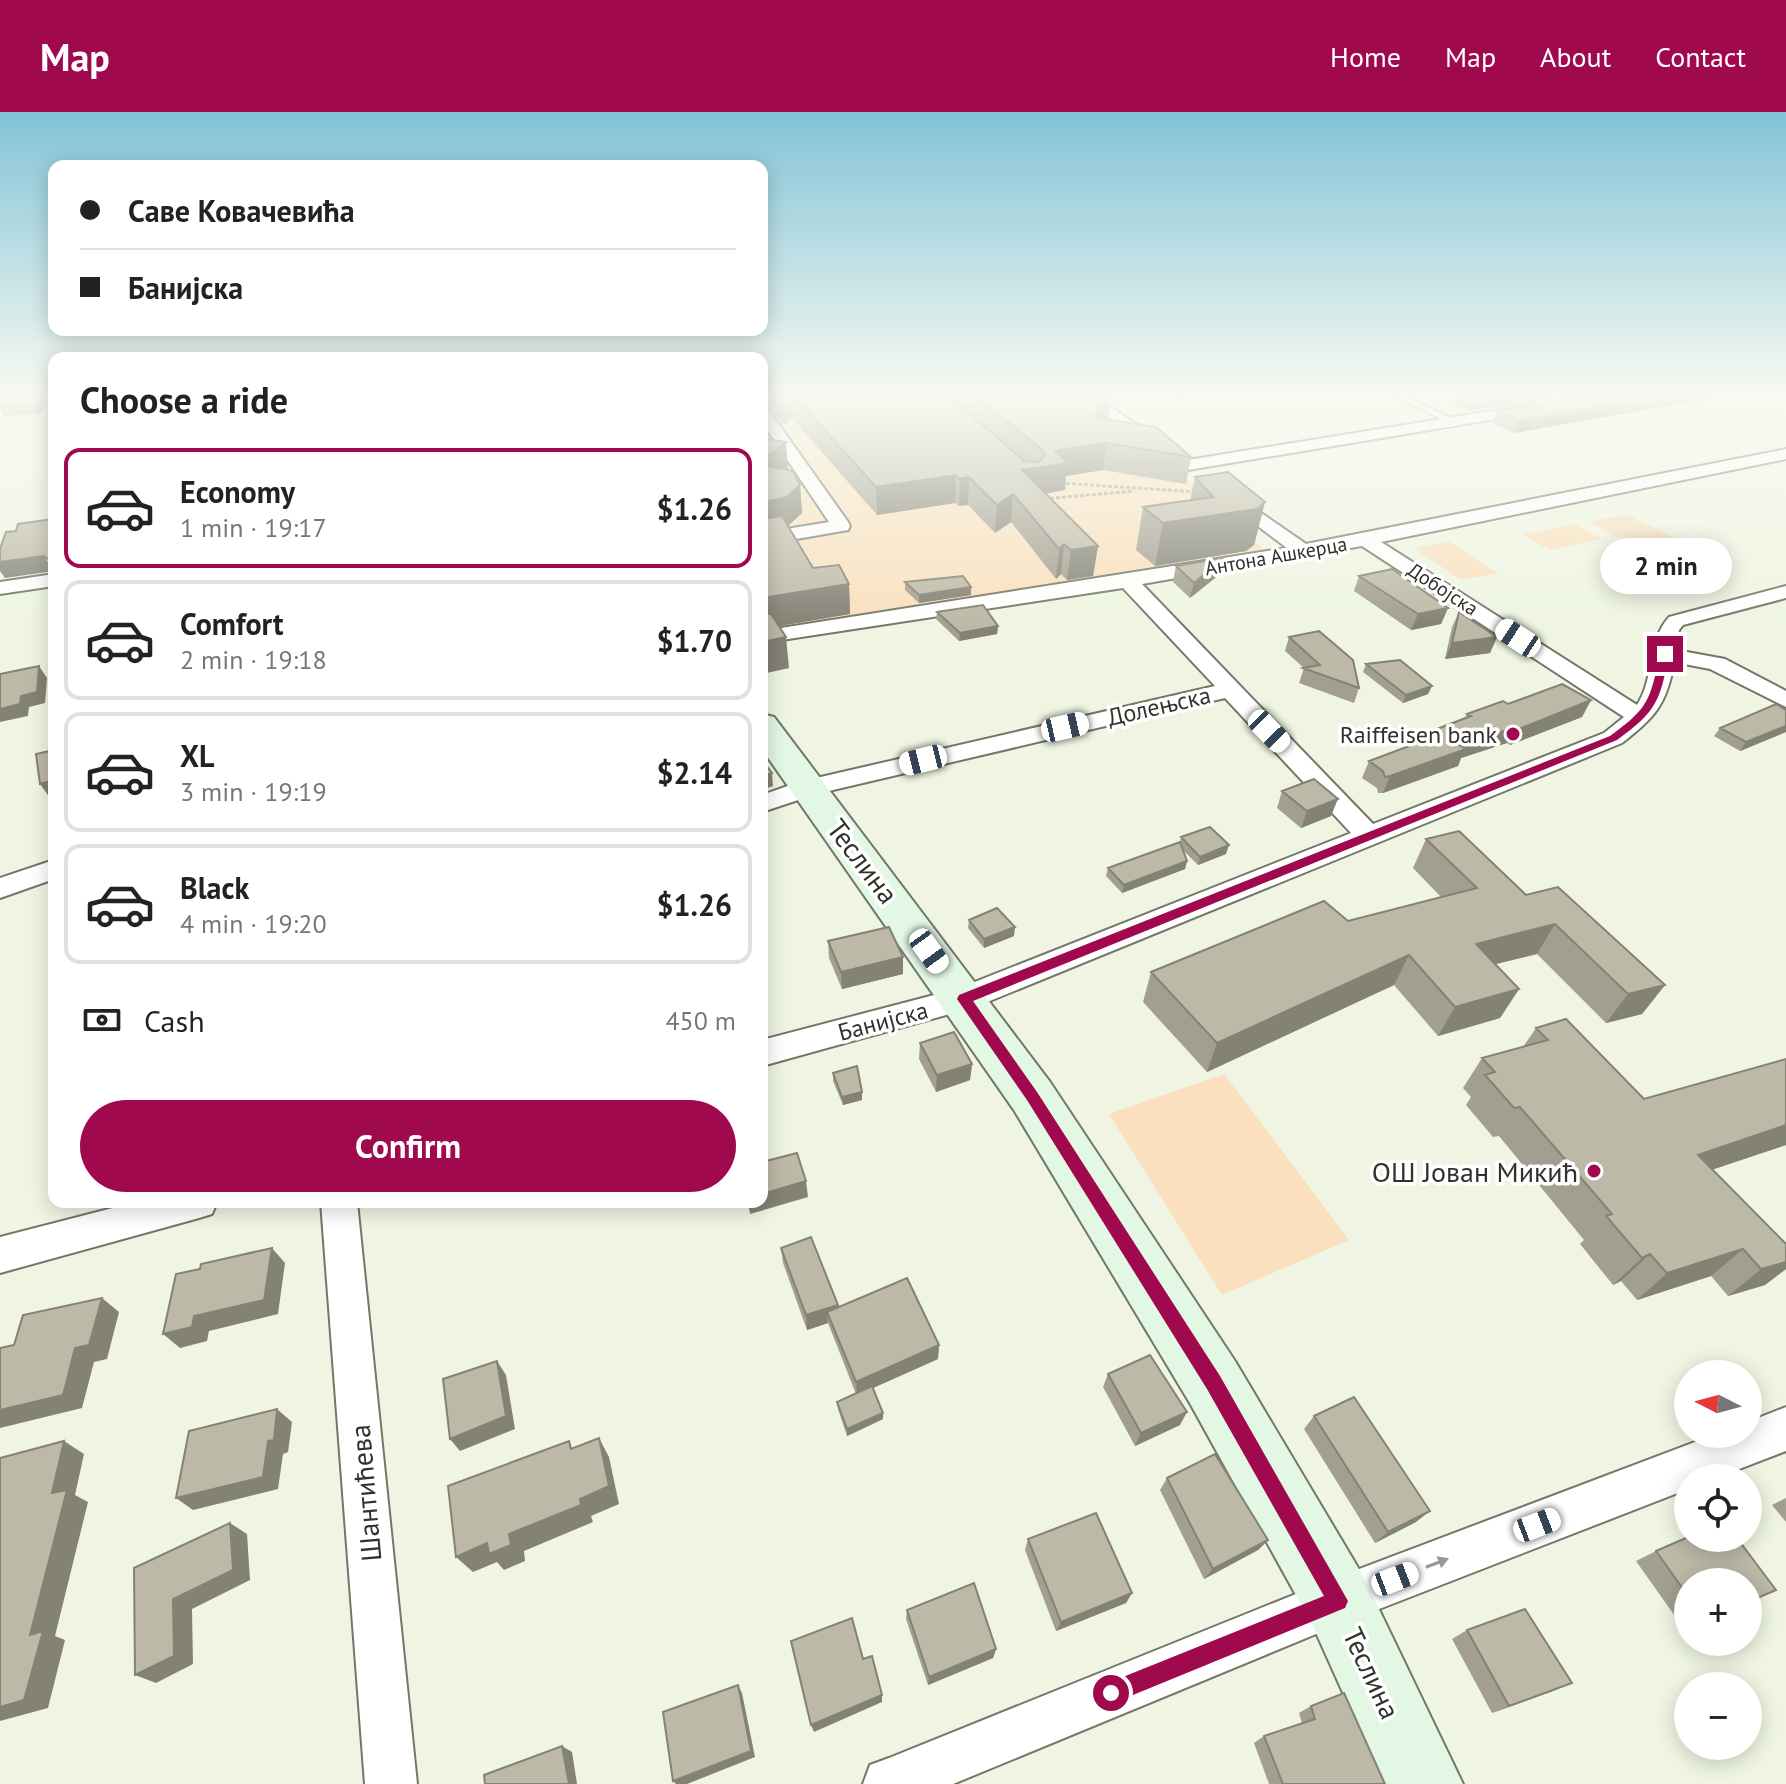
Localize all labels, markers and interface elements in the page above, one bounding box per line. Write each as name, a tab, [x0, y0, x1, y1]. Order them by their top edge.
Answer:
text: Map	[40, 32, 110, 81]
text: Home	[1330, 38, 1401, 75]
text: Map	[1445, 38, 1496, 75]
text: About	[1540, 38, 1611, 75]
text: Contact	[1655, 38, 1746, 75]
text: Саве Ковачевића	[128, 191, 355, 230]
text: Банијска	[128, 268, 243, 307]
text: Choose a ride	[80, 376, 288, 423]
icon: car	[84, 472, 156, 544]
text: Economy	[180, 472, 295, 511]
text: $1.26	[657, 489, 732, 528]
text: 1 min · 19:17	[180, 511, 327, 544]
street label: Антона Ашкерца	[1203, 531, 1349, 581]
callout: 2 min	[1599, 538, 1731, 594]
text: 2 min	[1634, 549, 1698, 582]
street label: Добојска	[1403, 557, 1483, 621]
icon: car	[84, 604, 156, 676]
text: Comfort	[180, 604, 283, 643]
car	[1491, 615, 1545, 661]
text: $1.70	[657, 621, 732, 660]
route end	[1647, 636, 1683, 672]
text: 2 min · 19:18	[180, 643, 327, 676]
street label: Долењска	[1104, 679, 1214, 733]
car	[1244, 705, 1294, 757]
car	[1039, 710, 1091, 744]
place label: Raiffeisen bank	[1340, 719, 1497, 750]
marker: Raiffeisen bank	[1504, 725, 1522, 743]
icon: car	[84, 736, 156, 808]
text: XL	[180, 736, 214, 775]
car	[897, 743, 949, 777]
text: $2.14	[657, 753, 732, 792]
text: 3 min · 19:19	[180, 775, 327, 808]
street label: Теслина	[819, 811, 907, 911]
icon: car	[84, 868, 156, 940]
text: Black	[180, 868, 249, 907]
text: $1.26	[657, 885, 732, 924]
text: 4 min · 19:20	[180, 907, 327, 940]
car	[905, 925, 953, 977]
street label: Банијска	[835, 994, 931, 1048]
icon: cash	[80, 998, 124, 1042]
text: Cash	[144, 1001, 205, 1040]
text: 450 m	[665, 1004, 736, 1037]
button: Confirm	[80, 1100, 736, 1192]
place label: ОШ Јован Микић	[1372, 1153, 1578, 1190]
marker: ОШ Јован Микић	[1585, 1162, 1603, 1180]
north arrow	[1674, 1360, 1762, 1448]
map controls	[1674, 1360, 1762, 1760]
street label: Шантићева	[341, 1423, 389, 1563]
button: locate	[1674, 1464, 1762, 1552]
car	[1510, 1505, 1564, 1545]
one-way arrow	[1425, 1556, 1449, 1569]
car	[1368, 1559, 1422, 1599]
button: +	[1674, 1568, 1762, 1656]
street label: Теслина	[1335, 1621, 1409, 1725]
button: −	[1674, 1672, 1762, 1760]
route start	[1093, 1675, 1129, 1711]

